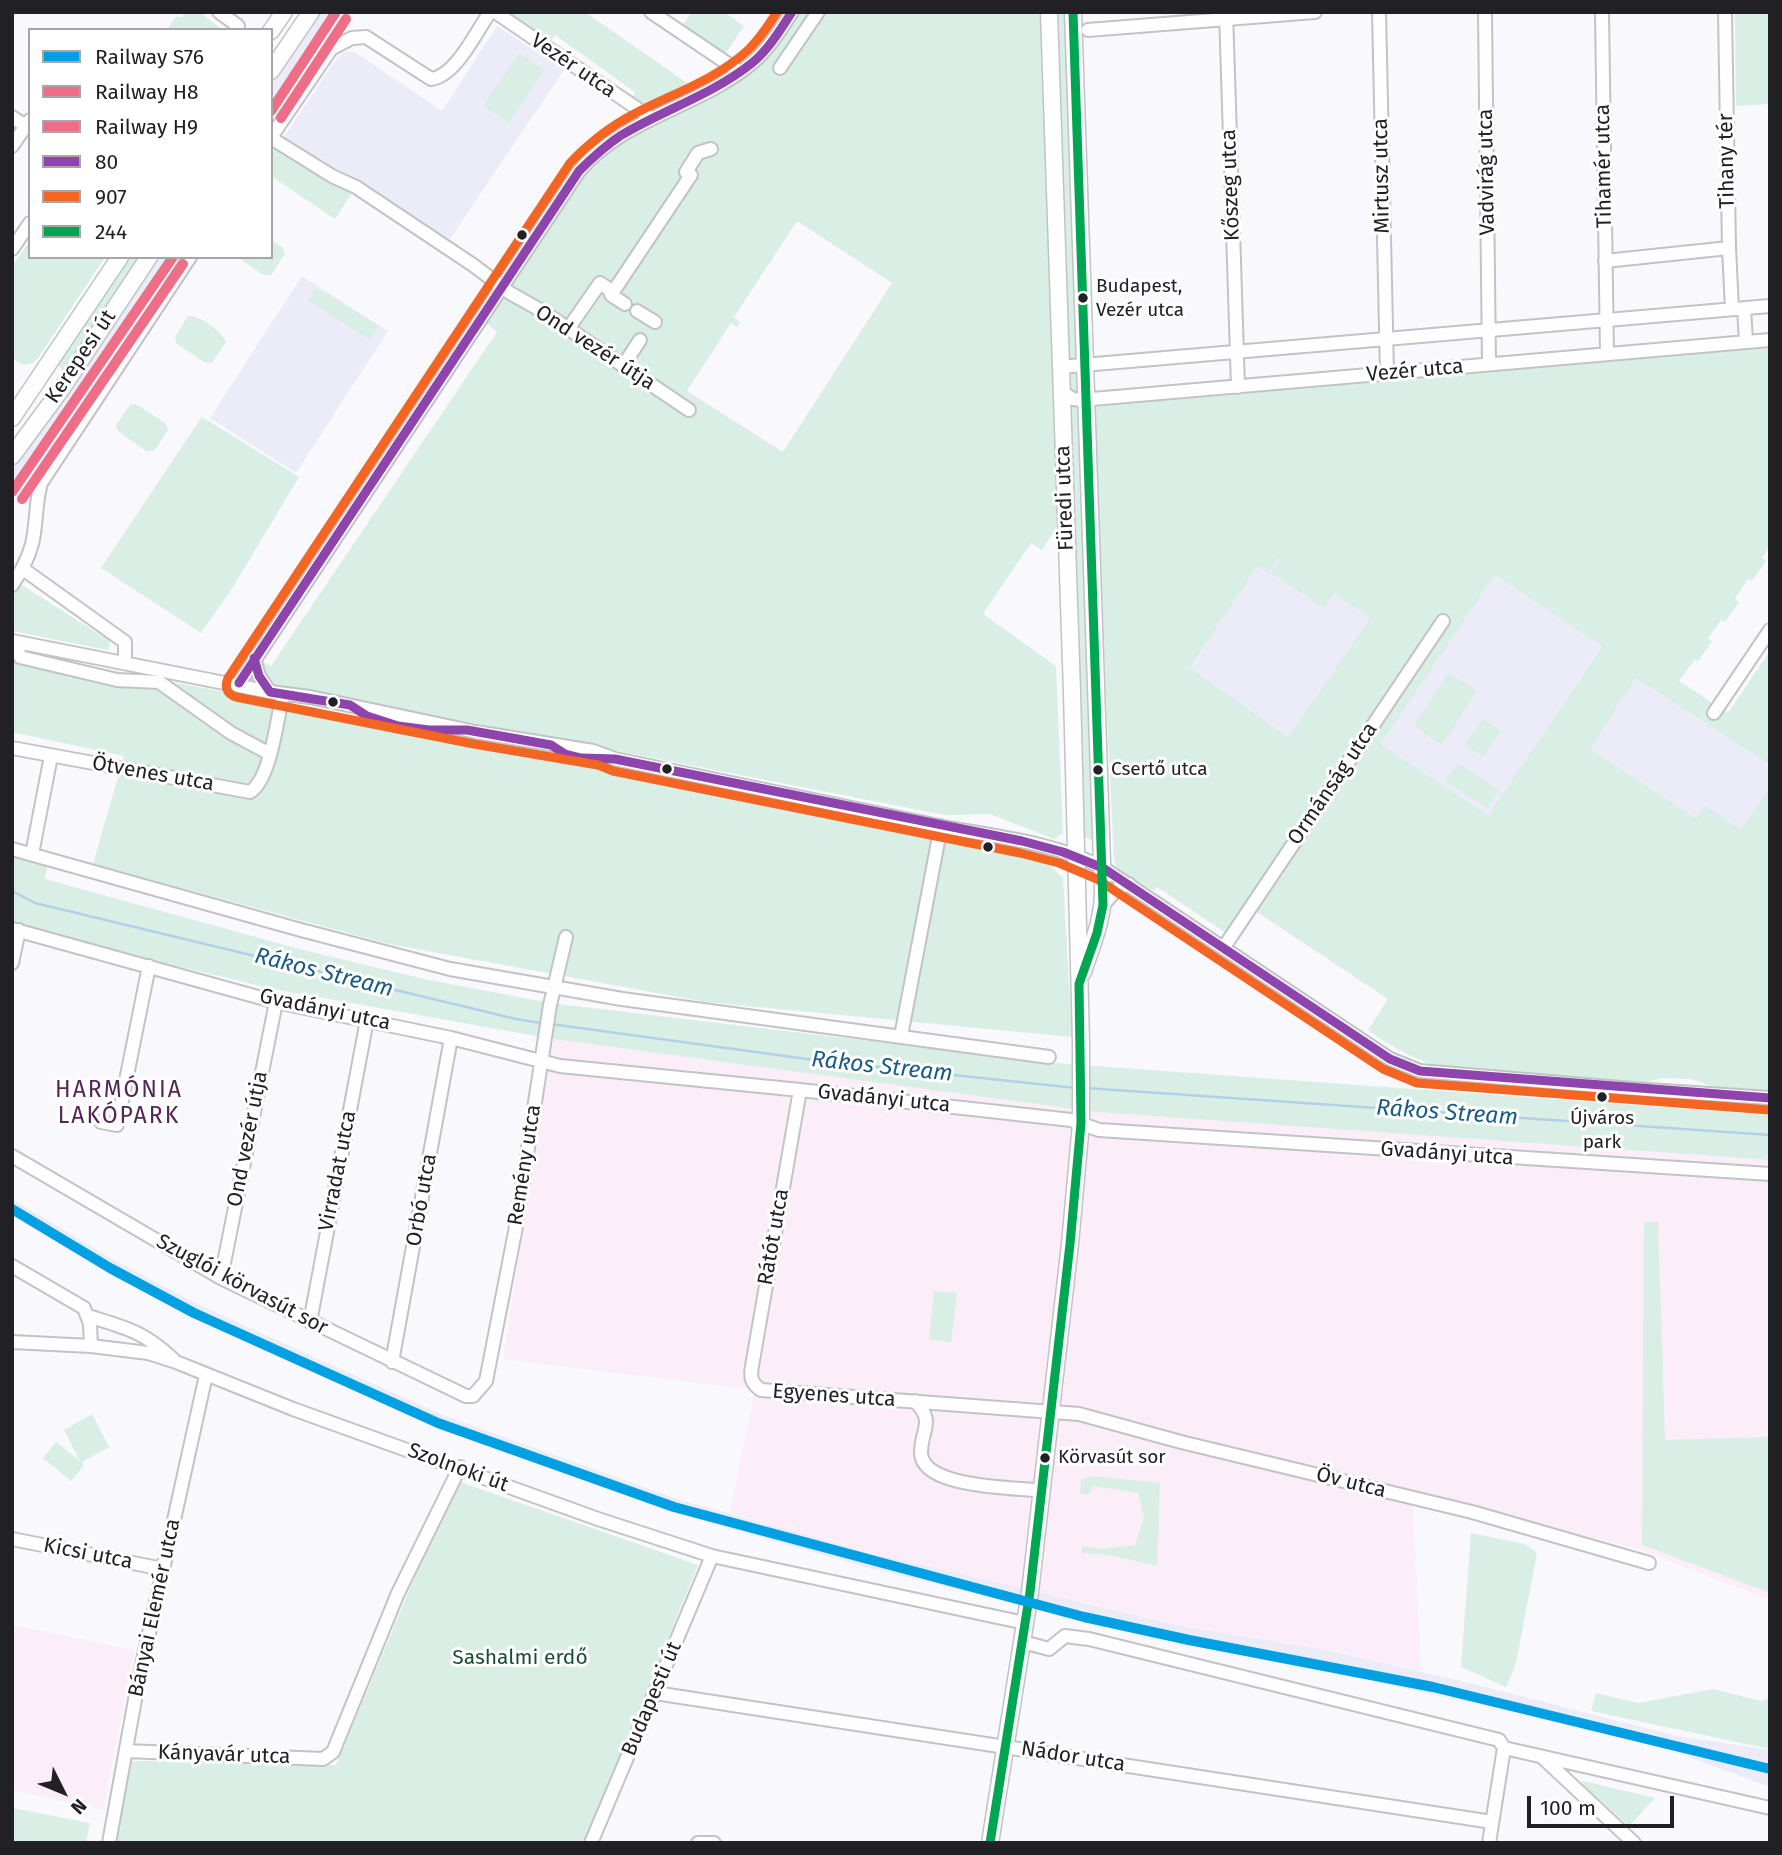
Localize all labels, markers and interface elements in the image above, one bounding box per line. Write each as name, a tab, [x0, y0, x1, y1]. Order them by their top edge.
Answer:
legend	[28, 28, 273, 259]
street label: Vezér utca	[526, 28, 620, 104]
text: Railway S76	[95, 44, 204, 70]
text: Railway H8	[95, 79, 199, 105]
street label: Tihamér utca	[1590, 104, 1618, 228]
street label: Vadvirág utca	[1473, 108, 1501, 236]
street label: Tihany tér	[1714, 113, 1740, 209]
text: Railway H9	[95, 114, 198, 140]
street label: Mirtusz utca	[1368, 118, 1396, 234]
street label: Kőszeg utca	[1216, 129, 1246, 241]
text: 80	[95, 149, 118, 175]
text: 907	[95, 184, 127, 210]
text: 244	[95, 219, 127, 245]
unlabelled marker	[515, 228, 529, 242]
place label: Budapest, Vezér utca	[1096, 276, 1184, 320]
marker: Budapest, Vezér utca	[1076, 291, 1090, 305]
street label: Ond vezér útja	[530, 300, 660, 396]
street label: Kerepesi út	[41, 305, 121, 409]
street label: Vezér utca	[1365, 354, 1465, 388]
street label: Füredi utca	[1051, 445, 1079, 551]
unlabelled marker	[326, 695, 340, 709]
street label: Ormánság utca	[1283, 718, 1383, 850]
street label: Ötvenes utca	[90, 751, 216, 797]
place label: Csertő utca	[1111, 759, 1208, 781]
unlabelled marker	[660, 762, 674, 776]
marker: Csertő utca	[1091, 763, 1105, 777]
unlabelled marker	[981, 840, 995, 854]
water label: Rákos Stream	[252, 942, 396, 1004]
street label: Gvadányi utca	[257, 984, 393, 1036]
water label: Rákos Stream	[810, 1046, 954, 1088]
street label: Ond vezér útja	[222, 1069, 274, 1209]
district label: HARMÓNIA LAKÓPARK	[56, 1077, 182, 1131]
street label: Gvadányi utca	[816, 1079, 952, 1119]
marker: Újváros park	[1595, 1090, 1609, 1104]
water label: Rákos Stream	[1375, 1094, 1519, 1132]
street label: Remény utca	[503, 1103, 547, 1227]
place label: Újváros park	[1570, 1108, 1634, 1152]
street label: Virradat utca	[314, 1109, 362, 1233]
street label: Gvadányi utca	[1380, 1137, 1514, 1171]
street label: Orbó utca	[401, 1152, 443, 1248]
street label: Rátót utca	[753, 1187, 795, 1287]
street label: Szuglói körvasút sor	[152, 1229, 332, 1341]
street label: Egyenes utca	[772, 1379, 896, 1413]
street label: Szolnoki út	[404, 1438, 512, 1498]
place label: Körvasút sor	[1058, 1447, 1166, 1469]
marker: Körvasút sor	[1038, 1451, 1052, 1465]
street label: Öv utca	[1313, 1462, 1389, 1504]
street label: Bányai Elemér utca	[124, 1517, 186, 1699]
street label: Kicsi utca	[41, 1533, 135, 1575]
street label: Budapesti út	[617, 1638, 687, 1760]
park label: Sashalmi erdő	[452, 1645, 588, 1671]
street label: Nádor utca	[1019, 1736, 1127, 1778]
street label: Kányavár utca	[157, 1740, 291, 1770]
north arrow	[28, 1757, 98, 1827]
scale bar	[1530, 1782, 1677, 1826]
text: N	[66, 1794, 91, 1819]
text: 100 m	[1540, 1795, 1596, 1821]

